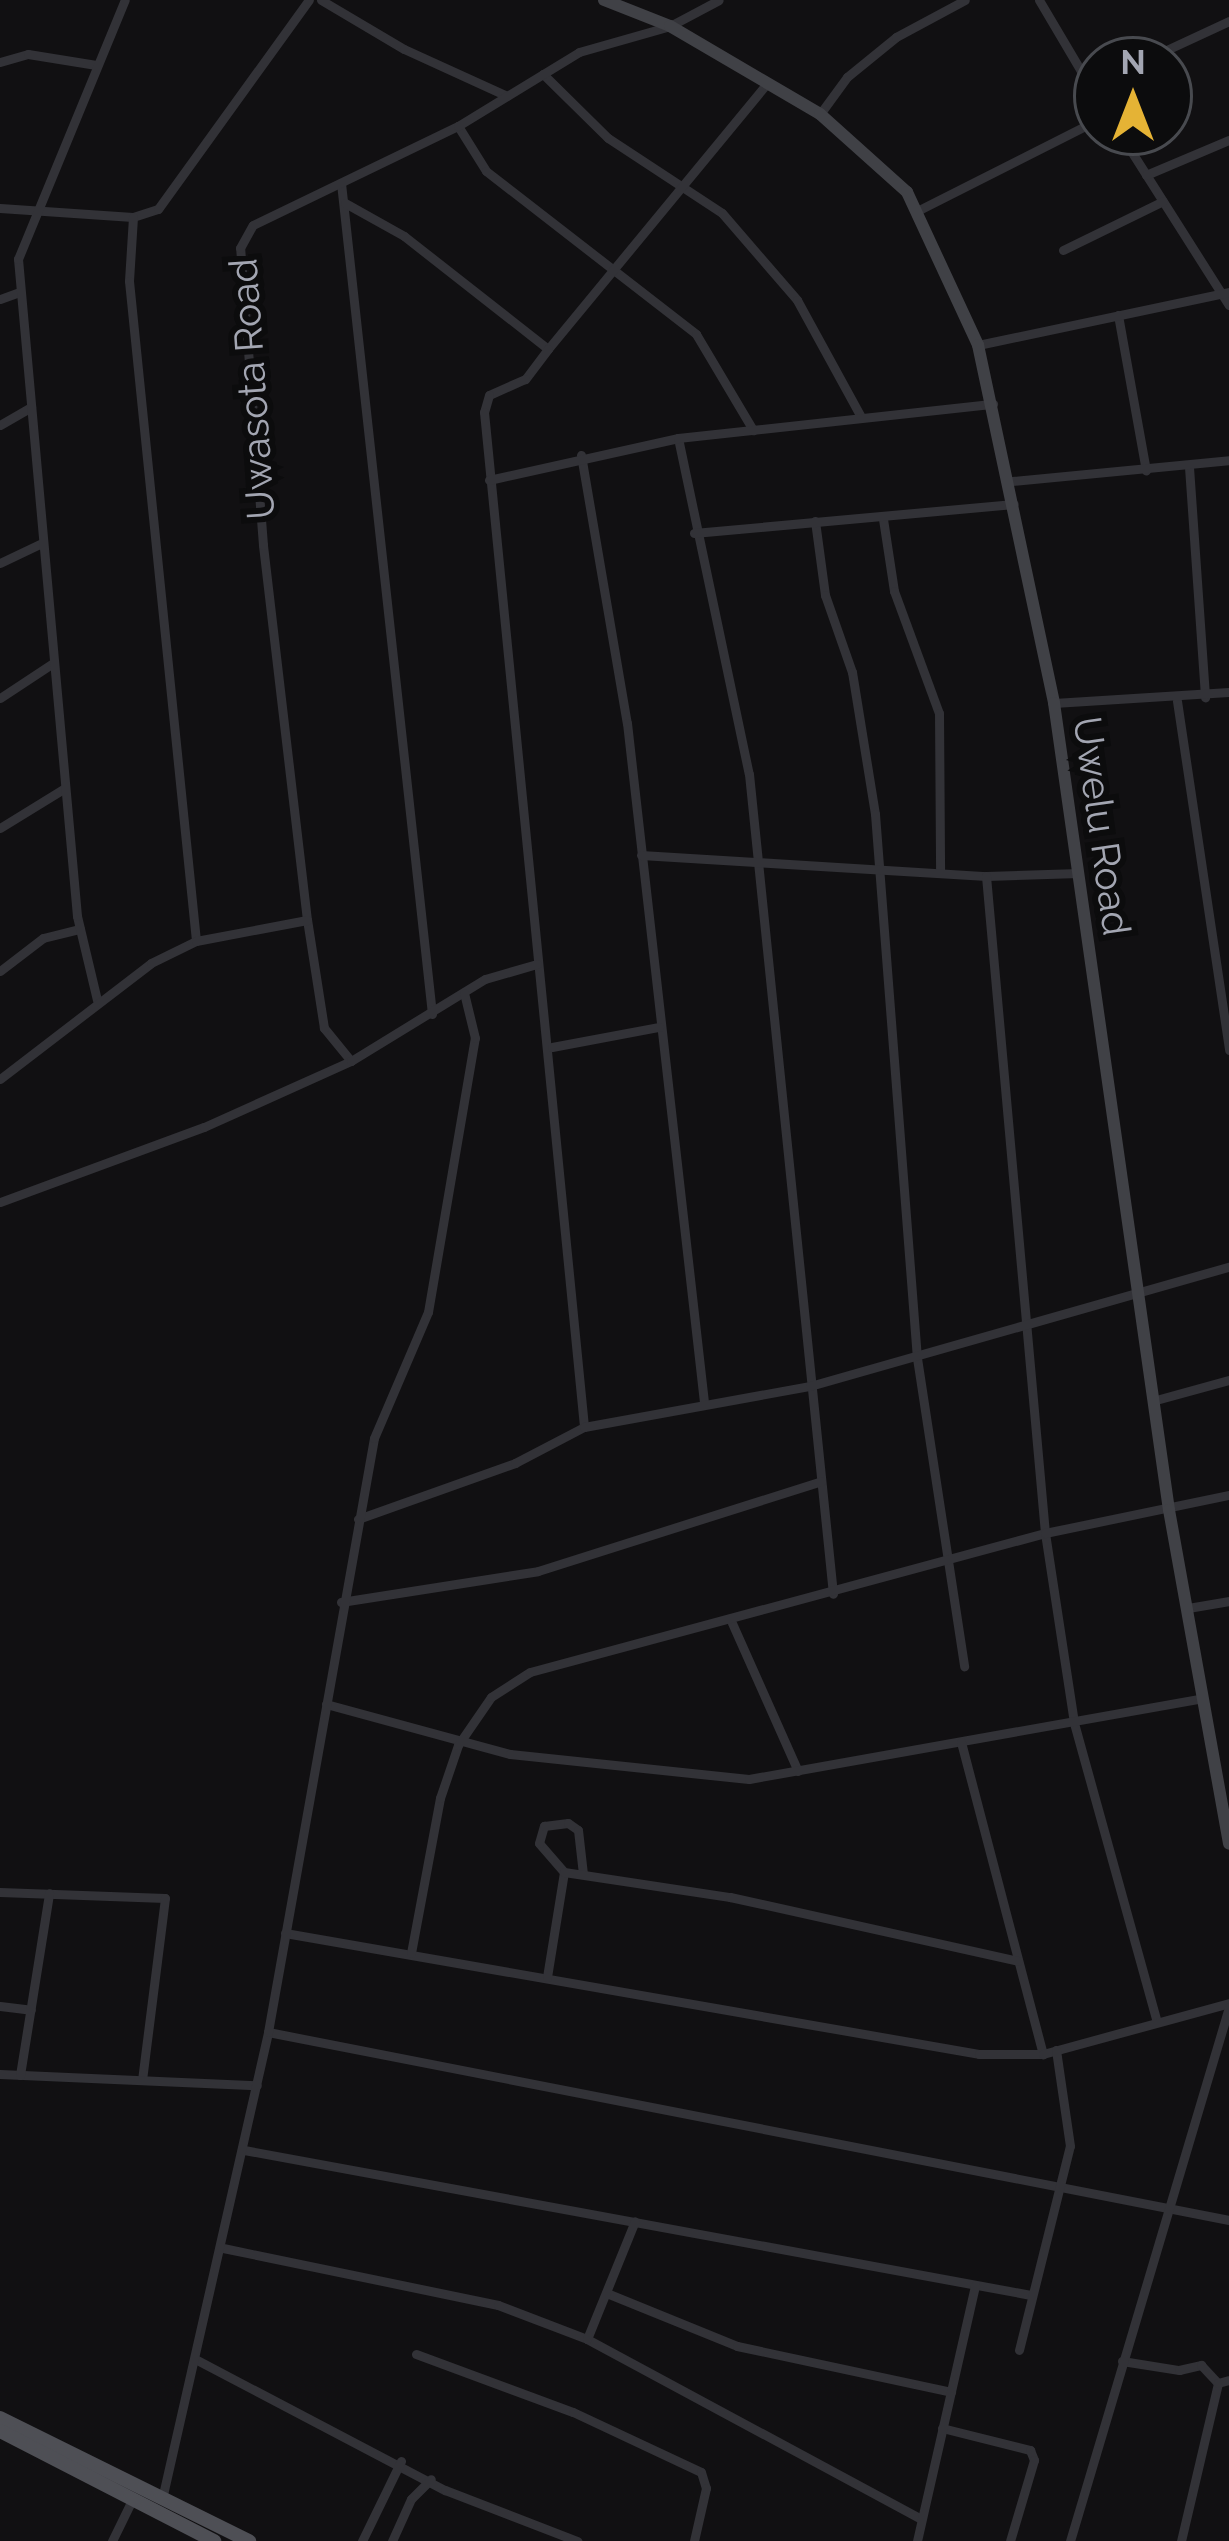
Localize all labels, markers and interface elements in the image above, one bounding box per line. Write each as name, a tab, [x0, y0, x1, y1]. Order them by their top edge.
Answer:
north arrow	[1073, 36, 1193, 156]
text: N	[1120, 43, 1146, 82]
street label: Uwasota Road	[220, 257, 284, 521]
street label: Uwelu Road	[1063, 714, 1141, 938]

